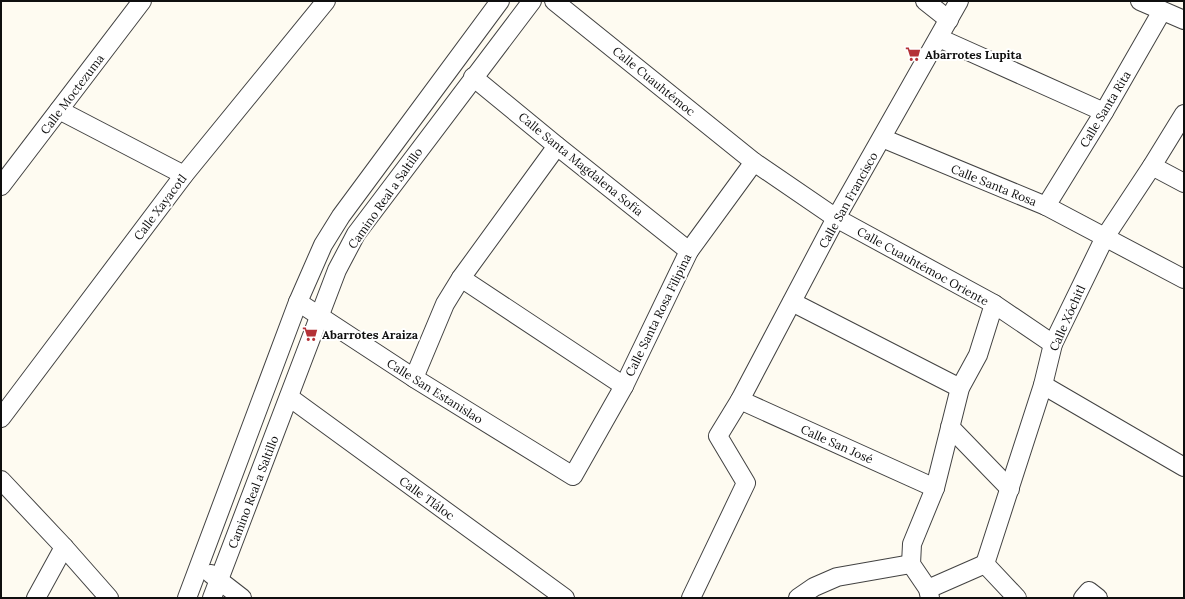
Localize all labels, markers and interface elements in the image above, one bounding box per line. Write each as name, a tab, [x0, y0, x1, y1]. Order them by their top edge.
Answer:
street label: Calle Cuauhtémoc	[610, 43, 698, 119]
supermarket icon: Abarrotes Lupita	[904, 45, 922, 63]
place label: Abarrotes Lupita	[925, 47, 1022, 62]
street label: Calle Moctezuma	[37, 51, 107, 137]
street label: Calle Santa Rita	[1076, 68, 1134, 150]
street label: Calle Santa Magdalena Sofía	[516, 109, 646, 219]
street label: Camino Real a Saltillo	[344, 145, 426, 251]
street label: Calle San Francisco	[815, 149, 881, 251]
street label: Calle Santa Rosa	[949, 161, 1039, 209]
street label: Calle Xayacotl	[130, 171, 190, 243]
street label: Calle Cuauhtémoc Oriente	[855, 224, 992, 309]
street label: Calle Santa Rosa Filipina	[622, 251, 694, 379]
street label: Calle Xóchitl	[1046, 283, 1088, 353]
supermarket icon: Abarrotes Araiza	[301, 325, 319, 343]
place label: Abarrotes Araiza	[322, 327, 419, 342]
street label: Calle San Estanislao	[384, 355, 486, 427]
street label: Calle San José	[798, 421, 876, 467]
street label: Camino Real a Saltillo	[225, 433, 281, 551]
street label: Calle Tláloc	[396, 473, 458, 523]

